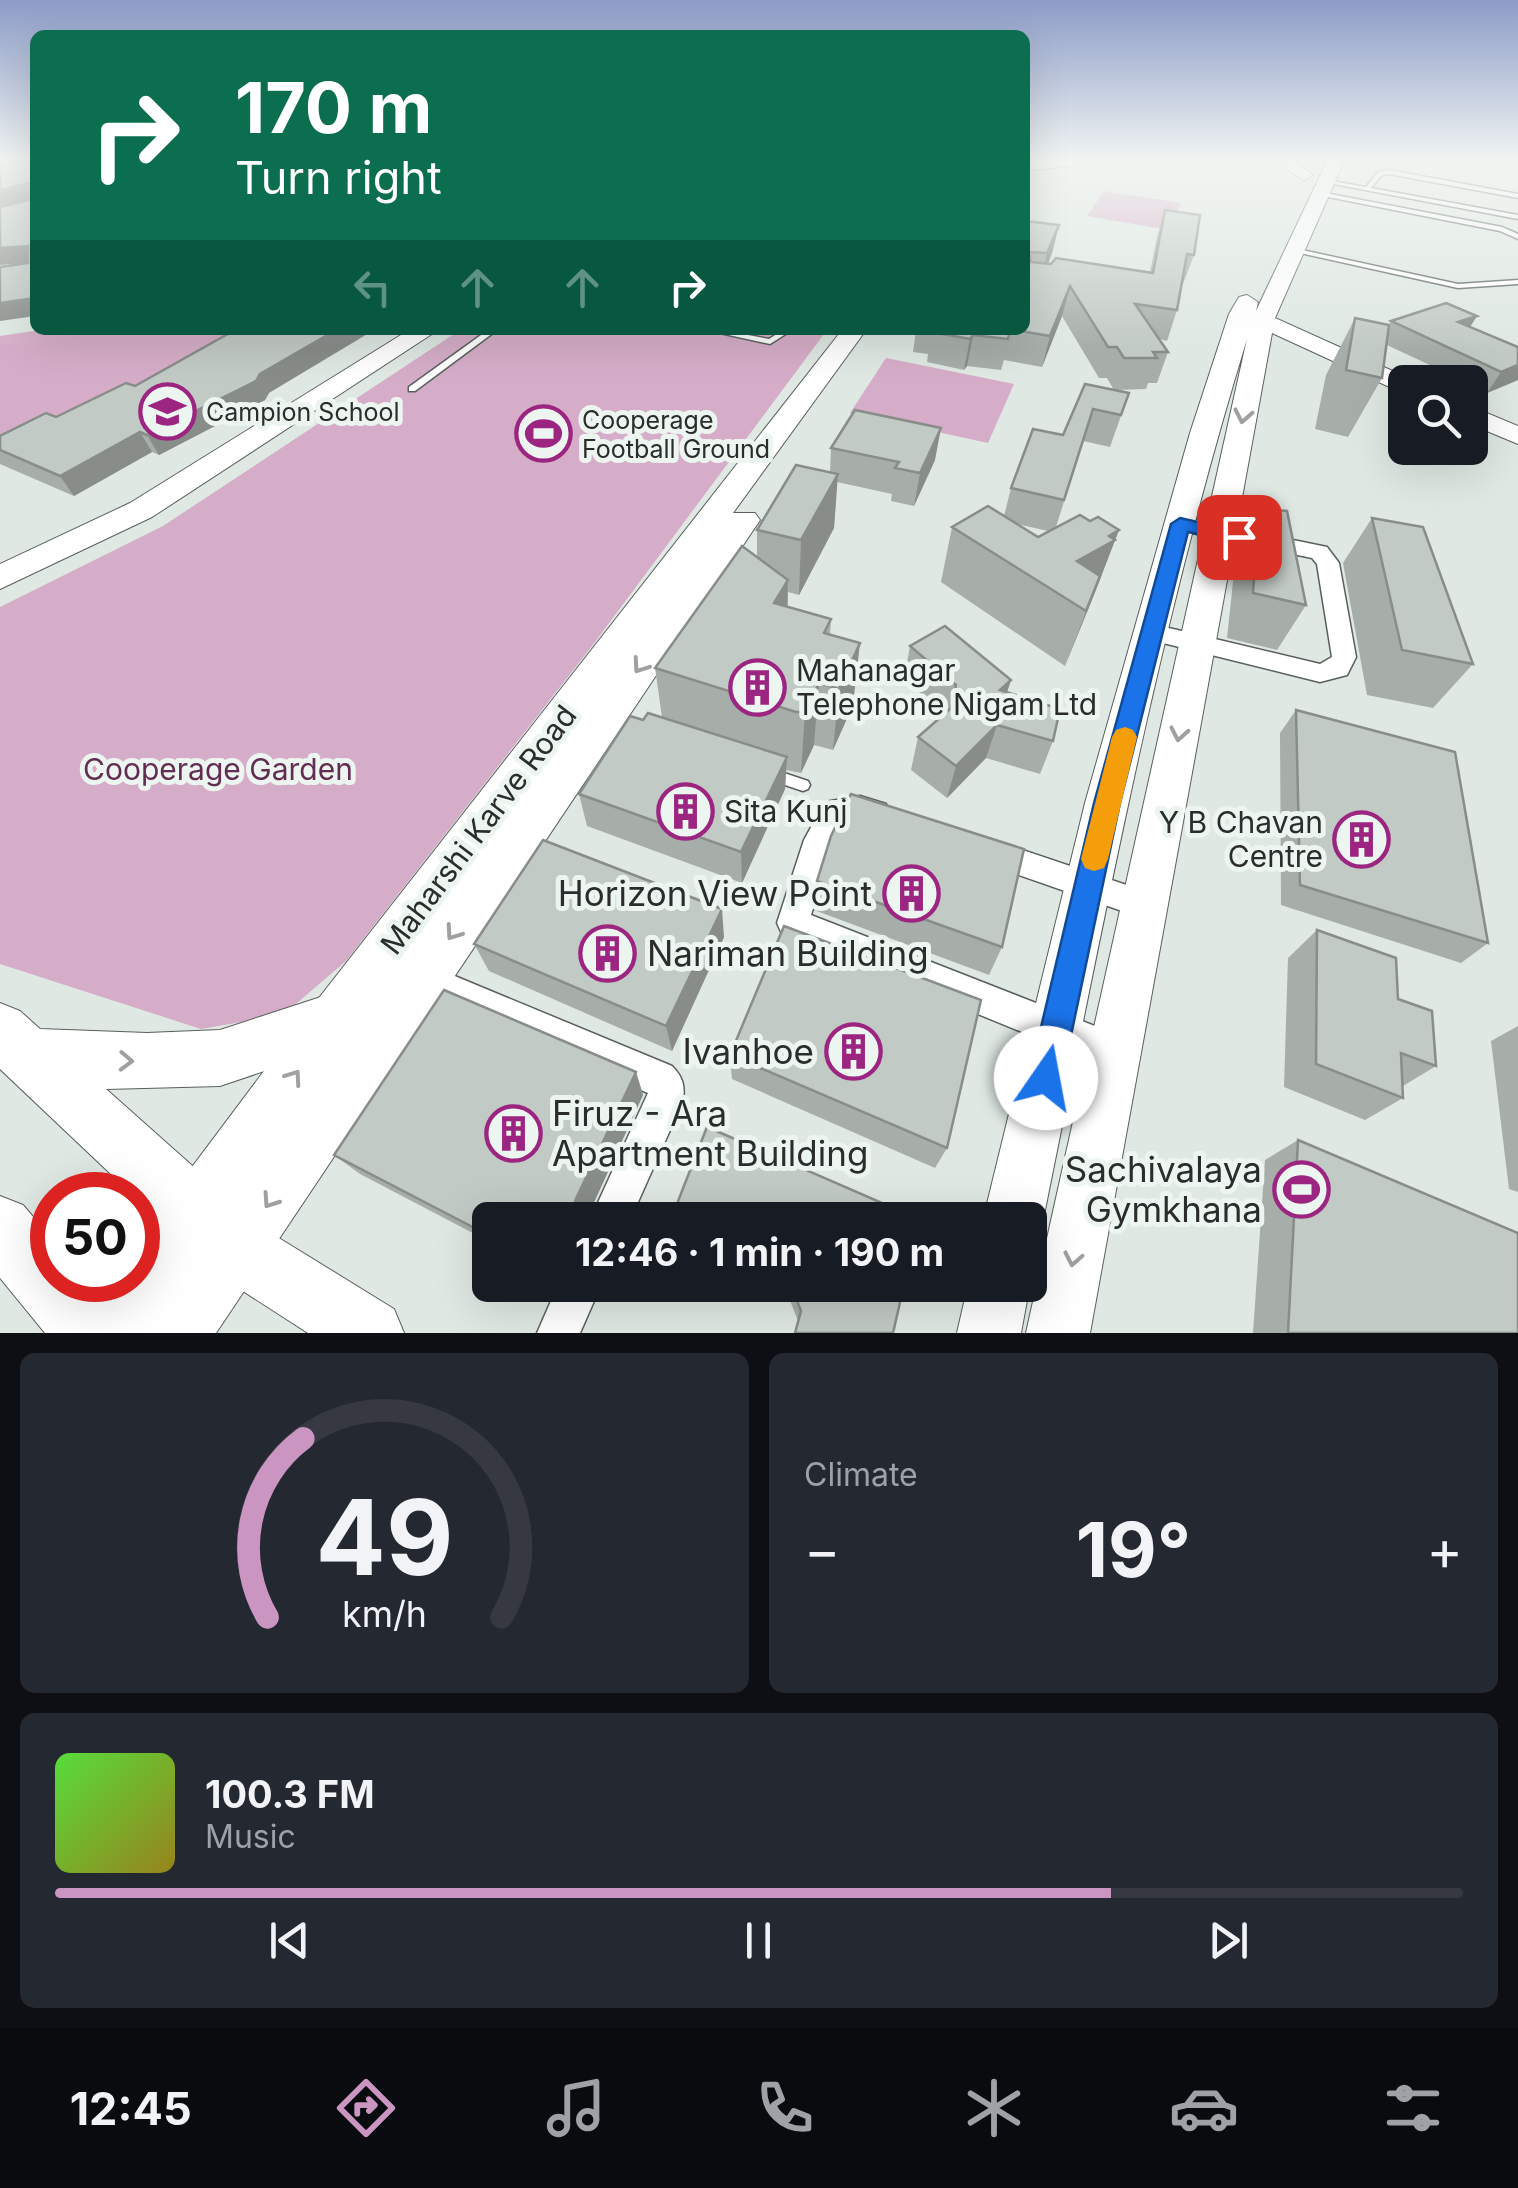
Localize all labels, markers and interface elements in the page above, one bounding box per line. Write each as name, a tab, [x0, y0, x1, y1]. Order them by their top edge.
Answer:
text: 170 m	[235, 65, 432, 150]
icon: right	[70, 70, 200, 200]
text: Turn right	[235, 150, 442, 205]
icon: left	[345, 260, 400, 315]
icon: ahead	[450, 260, 505, 315]
icon: ahead	[555, 260, 610, 315]
icon: right	[660, 260, 715, 315]
map controls	[1388, 365, 1488, 465]
button: search	[1388, 365, 1488, 465]
school or university icon: Campion School	[137, 382, 197, 442]
place label: Campion School	[206, 397, 400, 427]
sports icon: Cooperage Football Ground	[513, 404, 573, 464]
place label: Cooperage Football Ground	[582, 405, 770, 464]
one-way arrow	[1234, 407, 1255, 424]
pin	[1197, 495, 1282, 580]
icon: arrive	[1212, 510, 1267, 565]
place label: Mahanagar Telephone Nigam Ltd	[796, 652, 1097, 722]
one-way arrow	[633, 655, 652, 674]
building icon: Mahanagar Telephone Nigam Ltd	[727, 658, 787, 718]
street label: Maharshi Karve Road	[373, 698, 584, 961]
one-way arrow	[1169, 726, 1190, 742]
park label: Cooperage Garden	[83, 751, 353, 787]
building icon: Sita Kunj	[655, 782, 715, 842]
place label: Sita Kunj	[724, 793, 848, 829]
place label: Y B Chavan Centre	[1159, 804, 1323, 874]
building icon: Y B Chavan Centre	[1332, 810, 1392, 870]
building icon: Horizon View Point	[881, 864, 941, 924]
place label: Horizon View Point	[558, 872, 872, 914]
one-way arrow	[447, 921, 465, 940]
building icon: Nariman Building	[578, 924, 638, 984]
place label: Nariman Building	[647, 932, 929, 974]
building icon: Ivanhoe	[823, 1022, 883, 1082]
position arrow	[994, 1026, 1098, 1130]
place label: Ivanhoe	[683, 1030, 814, 1072]
one-way arrow	[119, 1050, 135, 1071]
one-way arrow	[282, 1069, 300, 1088]
place label: Firuz - Ara Apartment Building	[552, 1092, 868, 1174]
building icon: Firuz - Ara Apartment Building	[483, 1104, 543, 1164]
place label: Sachivalaya Gymkhana	[1065, 1148, 1262, 1230]
sports icon: Sachivalaya Gymkhana	[1271, 1160, 1331, 1220]
speed limit sign: 50	[30, 1172, 160, 1302]
one-way arrow	[264, 1191, 283, 1209]
text: 12:46 · 1 min · 190 m	[575, 1229, 944, 1275]
one-way arrow	[1064, 1250, 1085, 1267]
text: Climate	[804, 1455, 918, 1494]
text: 49	[316, 1474, 453, 1600]
text: 19°	[1076, 1504, 1191, 1595]
text: −	[804, 1517, 840, 1583]
text: +	[1427, 1517, 1463, 1583]
text: km/h	[342, 1592, 427, 1636]
text: 100.3 FM	[205, 1771, 375, 1817]
text: Music	[205, 1817, 296, 1856]
icon: previous	[262, 1913, 317, 1968]
icon: pause	[731, 1913, 786, 1968]
icon: next	[1201, 1913, 1256, 1968]
icon: directions	[331, 2073, 401, 2143]
icon: music	[541, 2073, 611, 2143]
icon: phone	[750, 2073, 820, 2143]
icon: climate	[959, 2073, 1029, 2143]
icon: car	[1169, 2073, 1239, 2143]
icon: filters	[1378, 2073, 1448, 2143]
text: 12:45	[70, 2081, 192, 2136]

